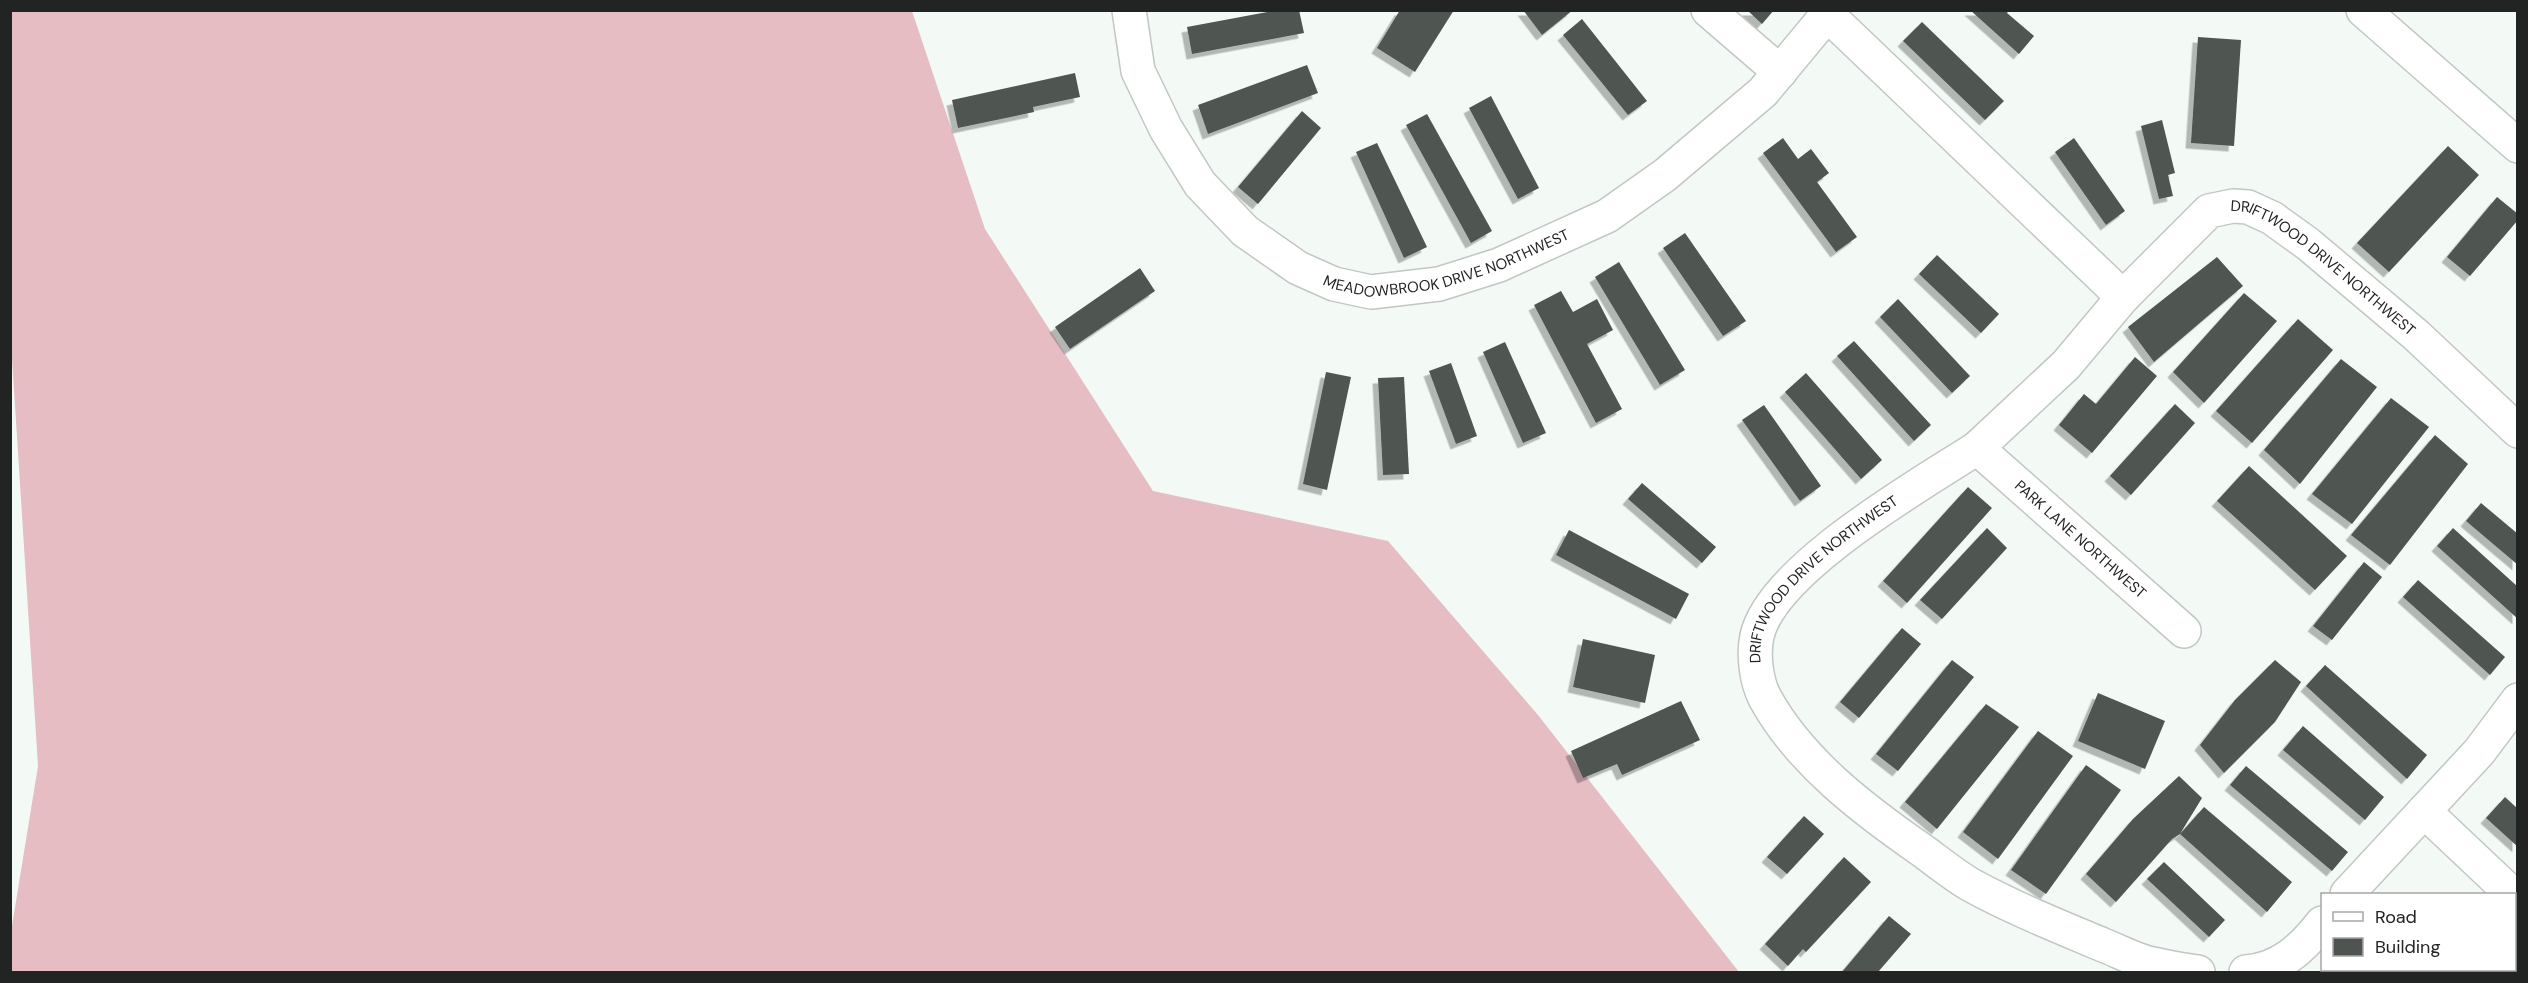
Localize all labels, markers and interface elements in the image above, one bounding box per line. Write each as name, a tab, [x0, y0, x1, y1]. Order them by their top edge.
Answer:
street label: DRIFTWOOD DRIVE NORTHWEST	[2230, 196, 2420, 340]
street label: MEADOWBROOK DRIVE NORTHWEST	[1320, 225, 1572, 303]
street label: PARK LANE NORTHWEST	[2010, 476, 2150, 603]
street label: DRIFTWOOD DRIVE NORTHWEST	[1745, 491, 1902, 664]
legend	[2321, 893, 2516, 971]
text: Road	[2375, 905, 2417, 929]
text: Building	[2375, 935, 2440, 959]

